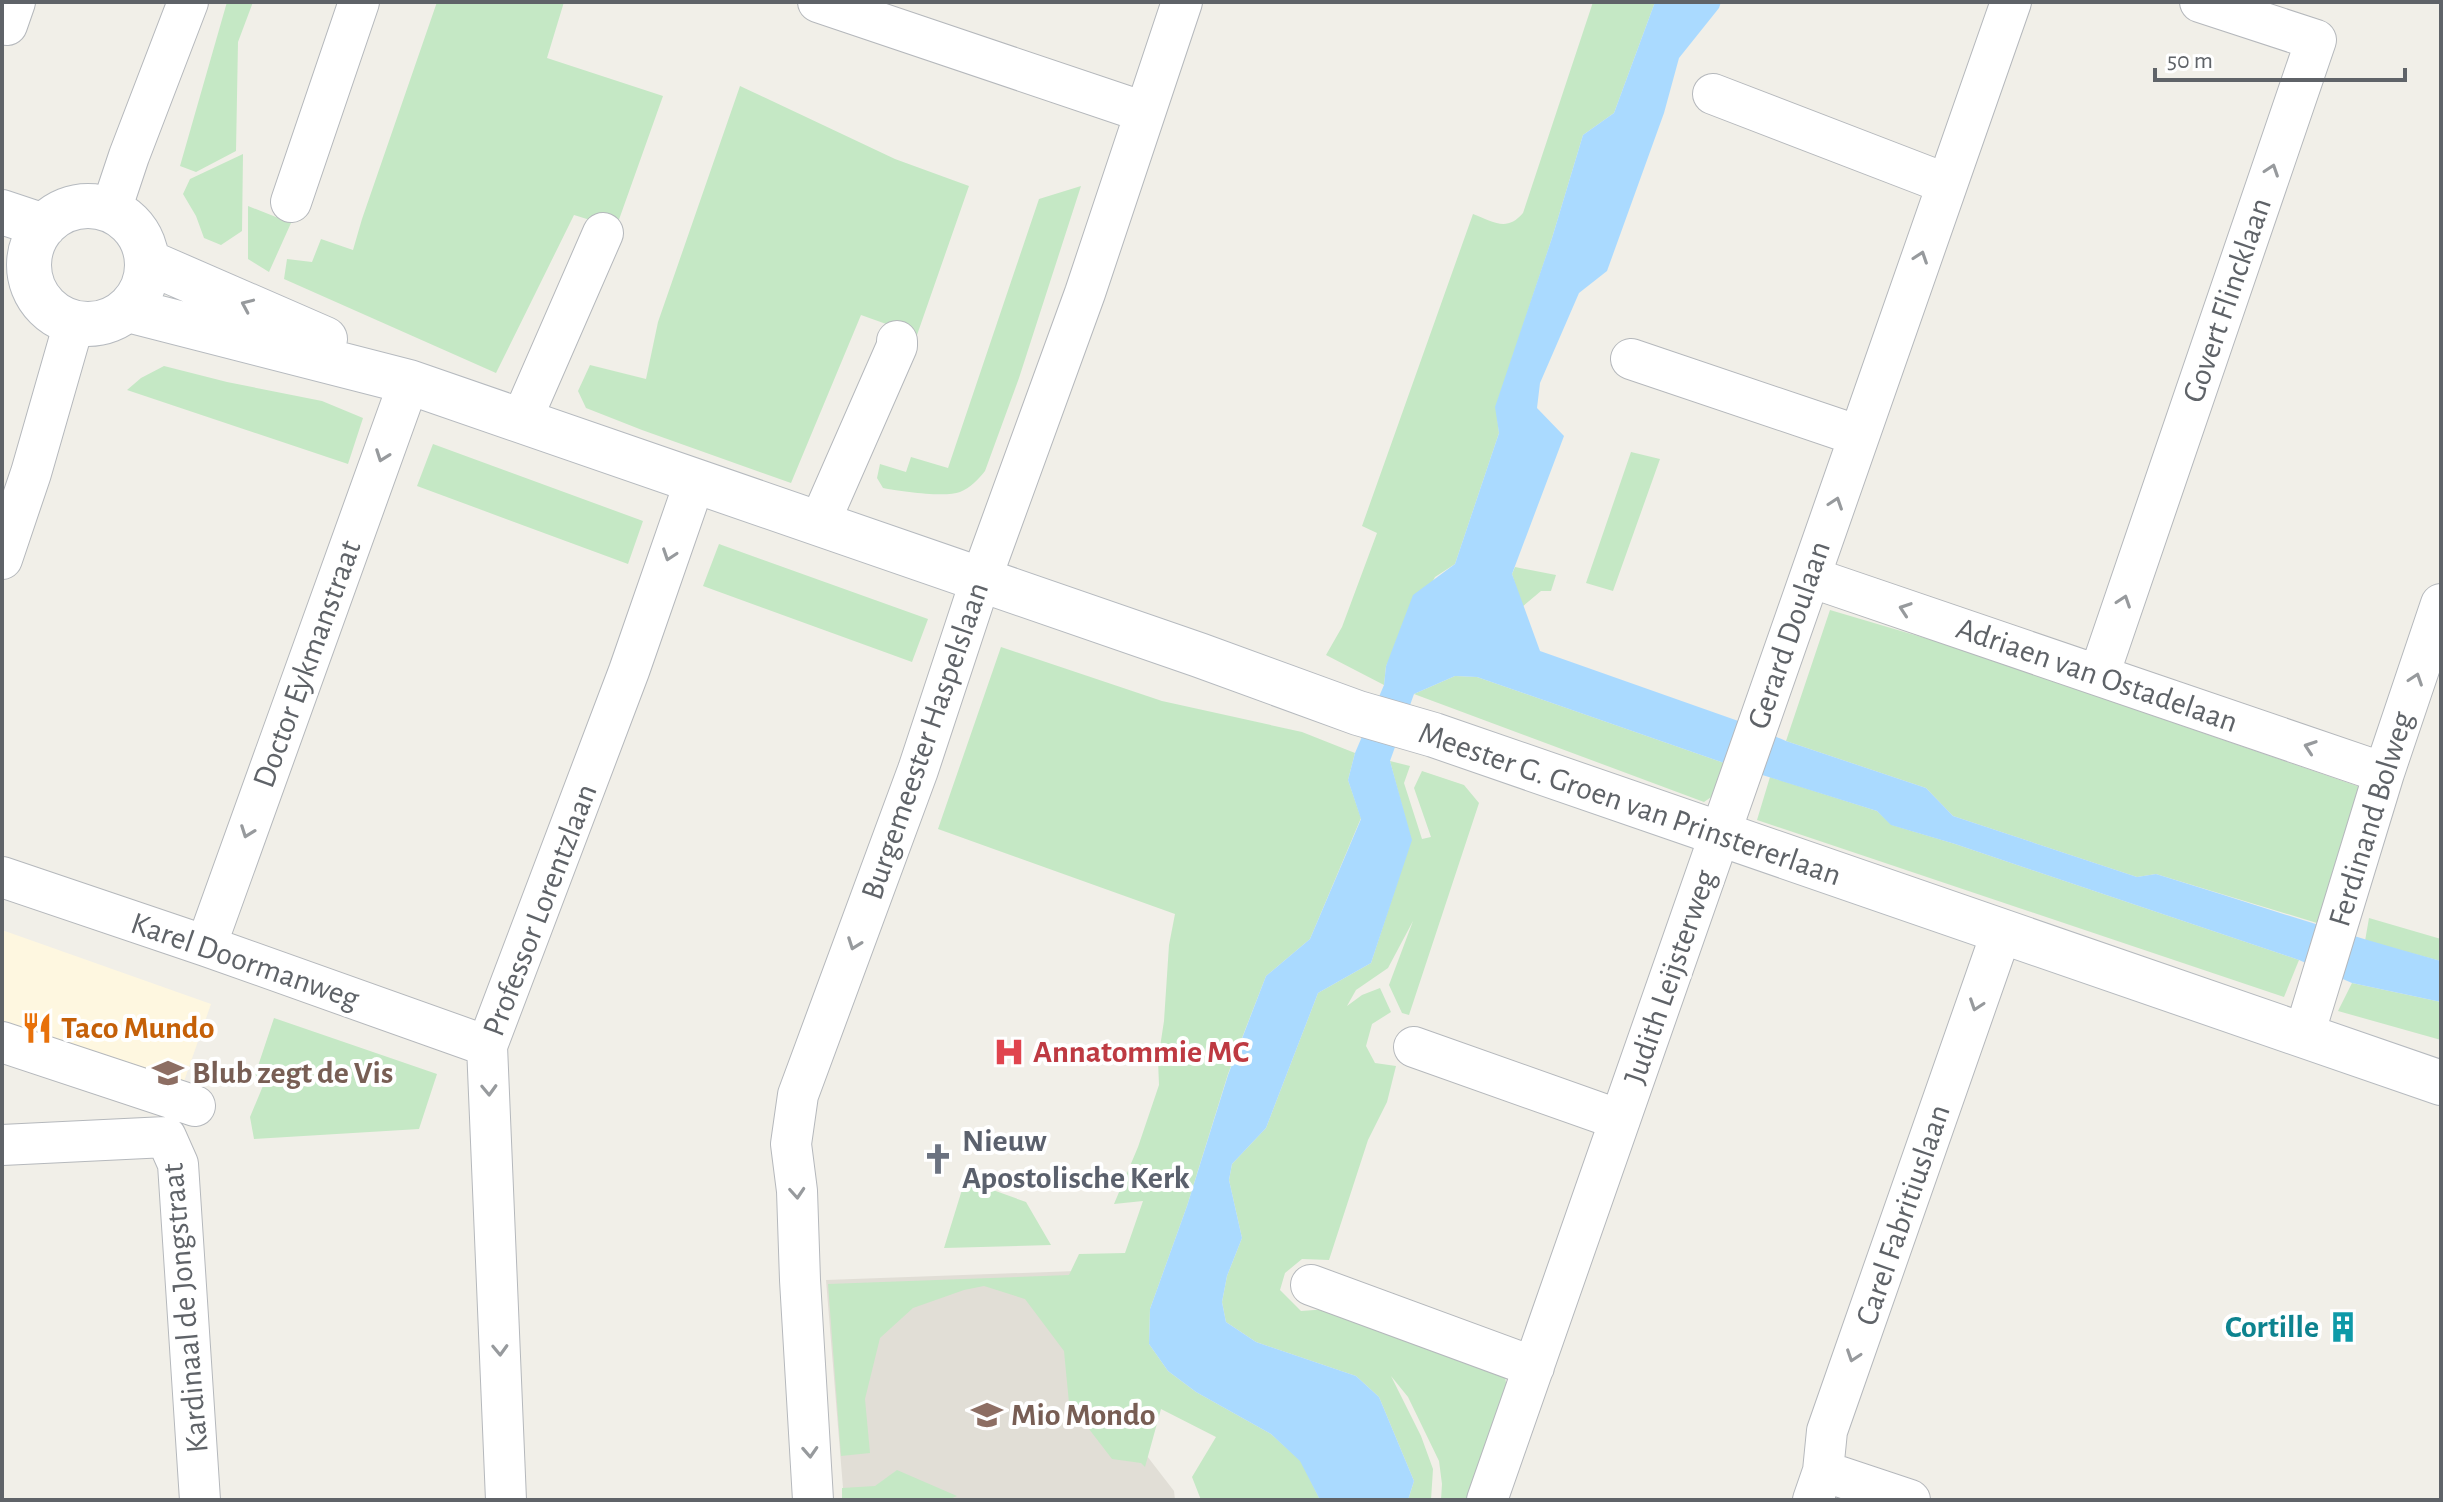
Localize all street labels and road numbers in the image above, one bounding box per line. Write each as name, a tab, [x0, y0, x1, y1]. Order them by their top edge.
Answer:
street label: Govert Flincklaan	[2177, 194, 2277, 406]
street label: Doctor Eykmanstraat	[247, 536, 367, 792]
street label: Gerard Doulaan	[1742, 537, 1836, 733]
street label: Burgemeester Haspelslaan	[856, 578, 994, 904]
street label: Adriaen van Ostadelaan	[1952, 612, 2242, 738]
street label: Ferdinand Bolweg	[2323, 707, 2419, 930]
street label: Meester G. Groen van Prinstererlaan	[1415, 717, 1845, 891]
street label: Professor Lorentzlaan	[477, 780, 603, 1040]
street label: Judith Leijsterweg	[1618, 865, 1722, 1088]
street label: Karel Doormanweg	[127, 907, 364, 1015]
street label: Carel Fabritiuslaan	[1850, 1101, 1956, 1329]
street label: Kardinaal de Jongstraat	[156, 1162, 214, 1454]

